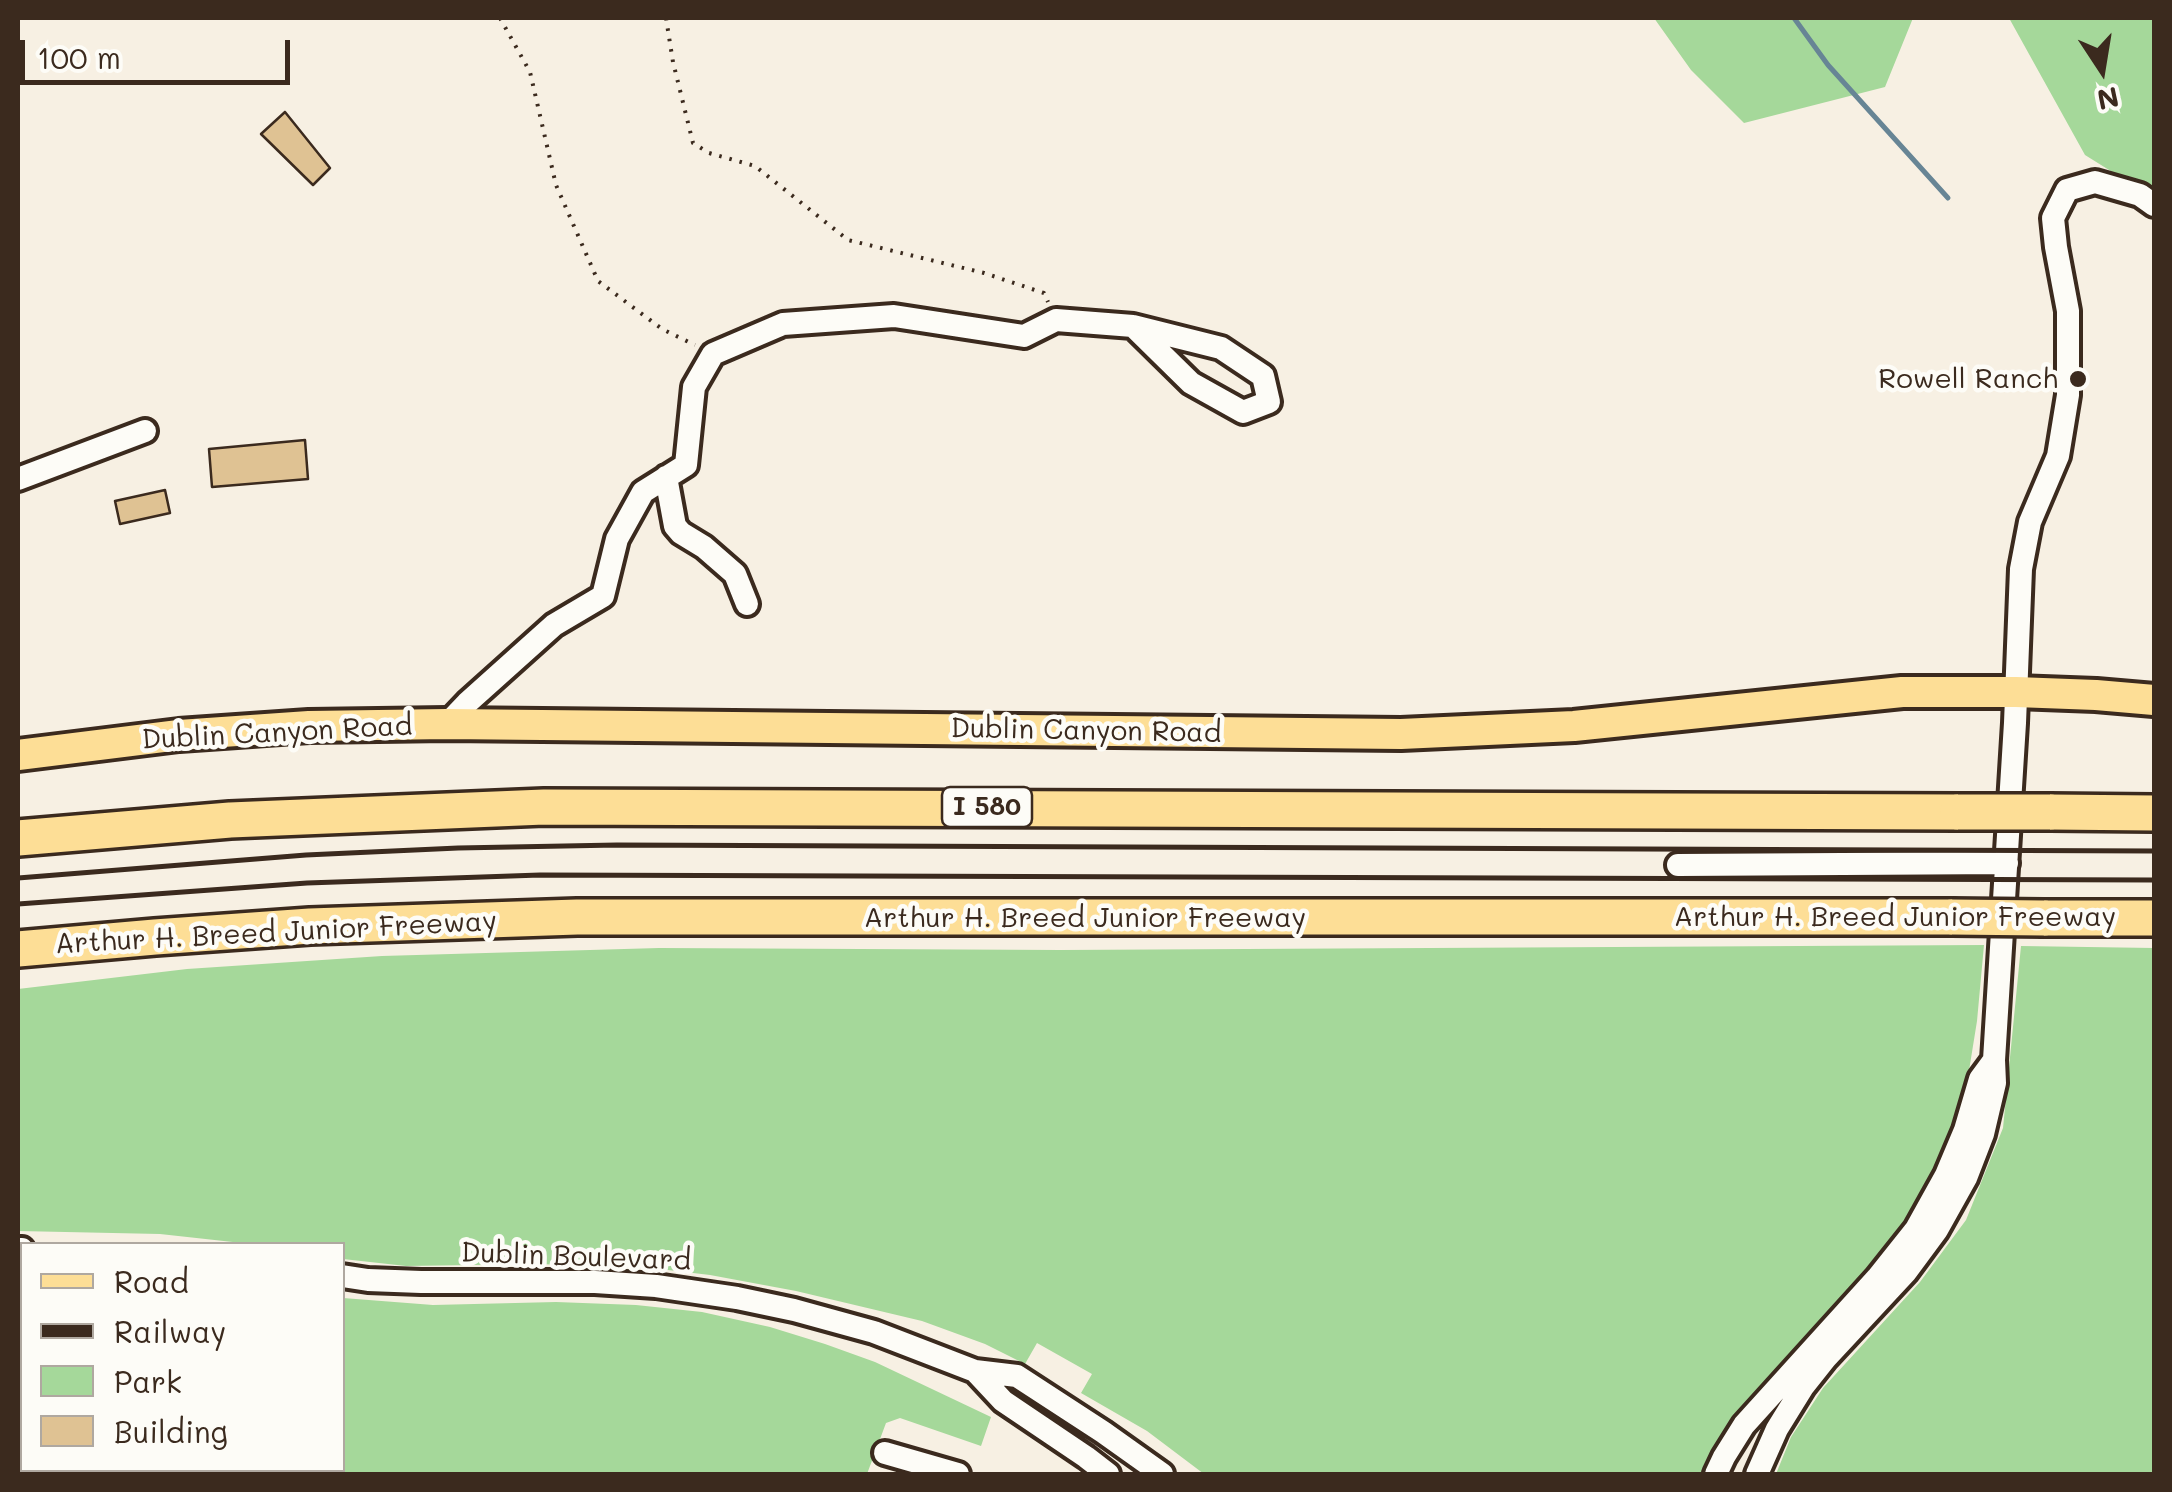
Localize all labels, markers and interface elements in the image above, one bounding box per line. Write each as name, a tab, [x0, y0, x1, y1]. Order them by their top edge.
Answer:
scale bar	[25, 20, 295, 82]
north arrow	[2052, 20, 2152, 120]
text: 100 m	[37, 37, 121, 77]
text: N	[2094, 80, 2122, 119]
place label: Rowell Ranch	[1878, 362, 2058, 396]
marker: Rowell Ranch	[2067, 368, 2089, 390]
street label: Dublin Canyon Road	[141, 709, 413, 757]
street label: Dublin Canyon Road	[950, 712, 1222, 750]
road number: I 580	[942, 787, 1032, 827]
street label: Arthur H. Breed Junior Freeway	[1674, 900, 2116, 934]
street label: Arthur H. Breed Junior Freeway	[864, 901, 1306, 935]
street label: Arthur H. Breed Junior Freeway	[54, 905, 498, 961]
street label: Dublin Boulevard	[460, 1236, 692, 1278]
legend	[20, 1242, 345, 1472]
text: Road	[114, 1261, 189, 1301]
text: Railway	[114, 1311, 226, 1351]
text: Park	[114, 1361, 182, 1401]
text: Building	[114, 1411, 228, 1451]

